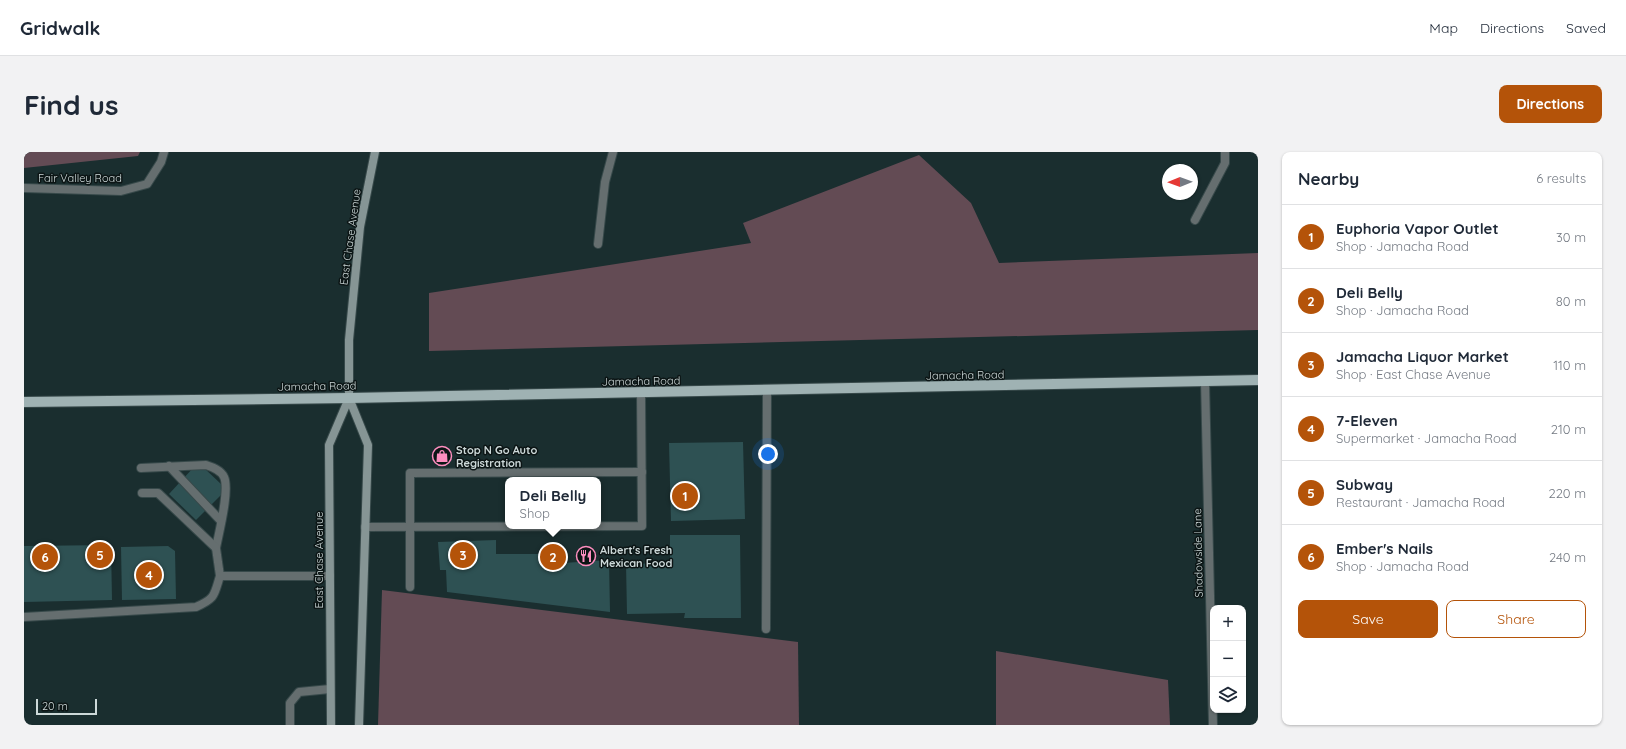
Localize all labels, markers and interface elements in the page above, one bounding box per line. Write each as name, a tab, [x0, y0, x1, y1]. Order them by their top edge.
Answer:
text: Gridwalk	[20, 16, 100, 40]
text: Map	[1429, 19, 1458, 37]
text: Directions	[1480, 19, 1544, 37]
text: Saved	[1566, 19, 1606, 37]
button: Directions	[1499, 85, 1602, 123]
text: Find us	[24, 87, 118, 122]
north arrow	[1162, 164, 1198, 200]
text: Nearby	[1298, 168, 1359, 189]
text: 6 results	[1536, 170, 1586, 186]
street label: Fair Valley Road	[38, 171, 122, 185]
street label: East Chase Avenue	[336, 188, 364, 286]
text: Euphoria Vapor Outlet	[1336, 219, 1499, 238]
text: 1	[1308, 229, 1314, 245]
text: 30 m	[1556, 229, 1586, 245]
text: Shop · Jamacha Road	[1336, 238, 1469, 254]
text: Deli Belly	[1336, 283, 1403, 302]
text: 2	[1307, 293, 1315, 309]
text: 80 m	[1556, 293, 1586, 309]
text: Shop · Jamacha Road	[1336, 302, 1469, 318]
text: Jamacha Liquor Market	[1336, 347, 1509, 366]
text: 3	[1308, 357, 1314, 373]
text: 110 m	[1553, 357, 1586, 373]
text: Shop · East Chase Avenue	[1336, 366, 1491, 382]
street label: Jamacha Road	[926, 367, 1004, 383]
street label: Jamacha Road	[602, 373, 680, 389]
street label: Jamacha Road	[278, 378, 356, 394]
text: 7-Eleven	[1336, 411, 1398, 430]
text: 4	[1307, 421, 1315, 437]
text: 210 m	[1551, 421, 1586, 437]
text: Supermarket · Jamacha Road	[1336, 430, 1517, 446]
place label: Stop N Go Auto Registration	[456, 443, 537, 470]
your location	[758, 444, 778, 464]
shop icon: Stop N Go Auto Registration	[431, 445, 453, 467]
text: Subway	[1336, 475, 1393, 494]
popup	[505, 477, 601, 529]
pin: 1	[672, 481, 698, 511]
text: 5	[1307, 485, 1315, 501]
text: 220 m	[1548, 485, 1586, 501]
text: Deli Belly	[520, 486, 586, 505]
text: Restaurant · Jamacha Road	[1336, 494, 1505, 510]
text: Shop	[520, 505, 550, 521]
street label: Shadowside Lane	[1190, 508, 1206, 598]
street label: East Chase Avenue	[312, 512, 326, 608]
text: Ember's Nails	[1336, 539, 1433, 558]
pin: 5	[87, 540, 113, 570]
pin: 3	[450, 540, 476, 570]
pin: 6	[32, 542, 58, 572]
pin: 2	[540, 542, 566, 572]
place label: Albert's Fresh Mexican Food	[600, 543, 672, 570]
restaurant icon: Albert's Fresh Mexican Food	[575, 545, 597, 567]
text: 6	[1307, 549, 1315, 565]
text: 240 m	[1549, 549, 1586, 565]
text: Shop · Jamacha Road	[1336, 558, 1469, 574]
pin: 4	[136, 560, 162, 590]
button: Save	[1298, 600, 1438, 638]
button: Share	[1446, 600, 1586, 638]
map controls	[1210, 605, 1246, 713]
button: +	[1210, 605, 1246, 641]
button: −	[1210, 641, 1246, 677]
button: layers	[1210, 677, 1246, 713]
scale bar	[36, 697, 97, 716]
text: 20 m	[42, 699, 68, 713]

